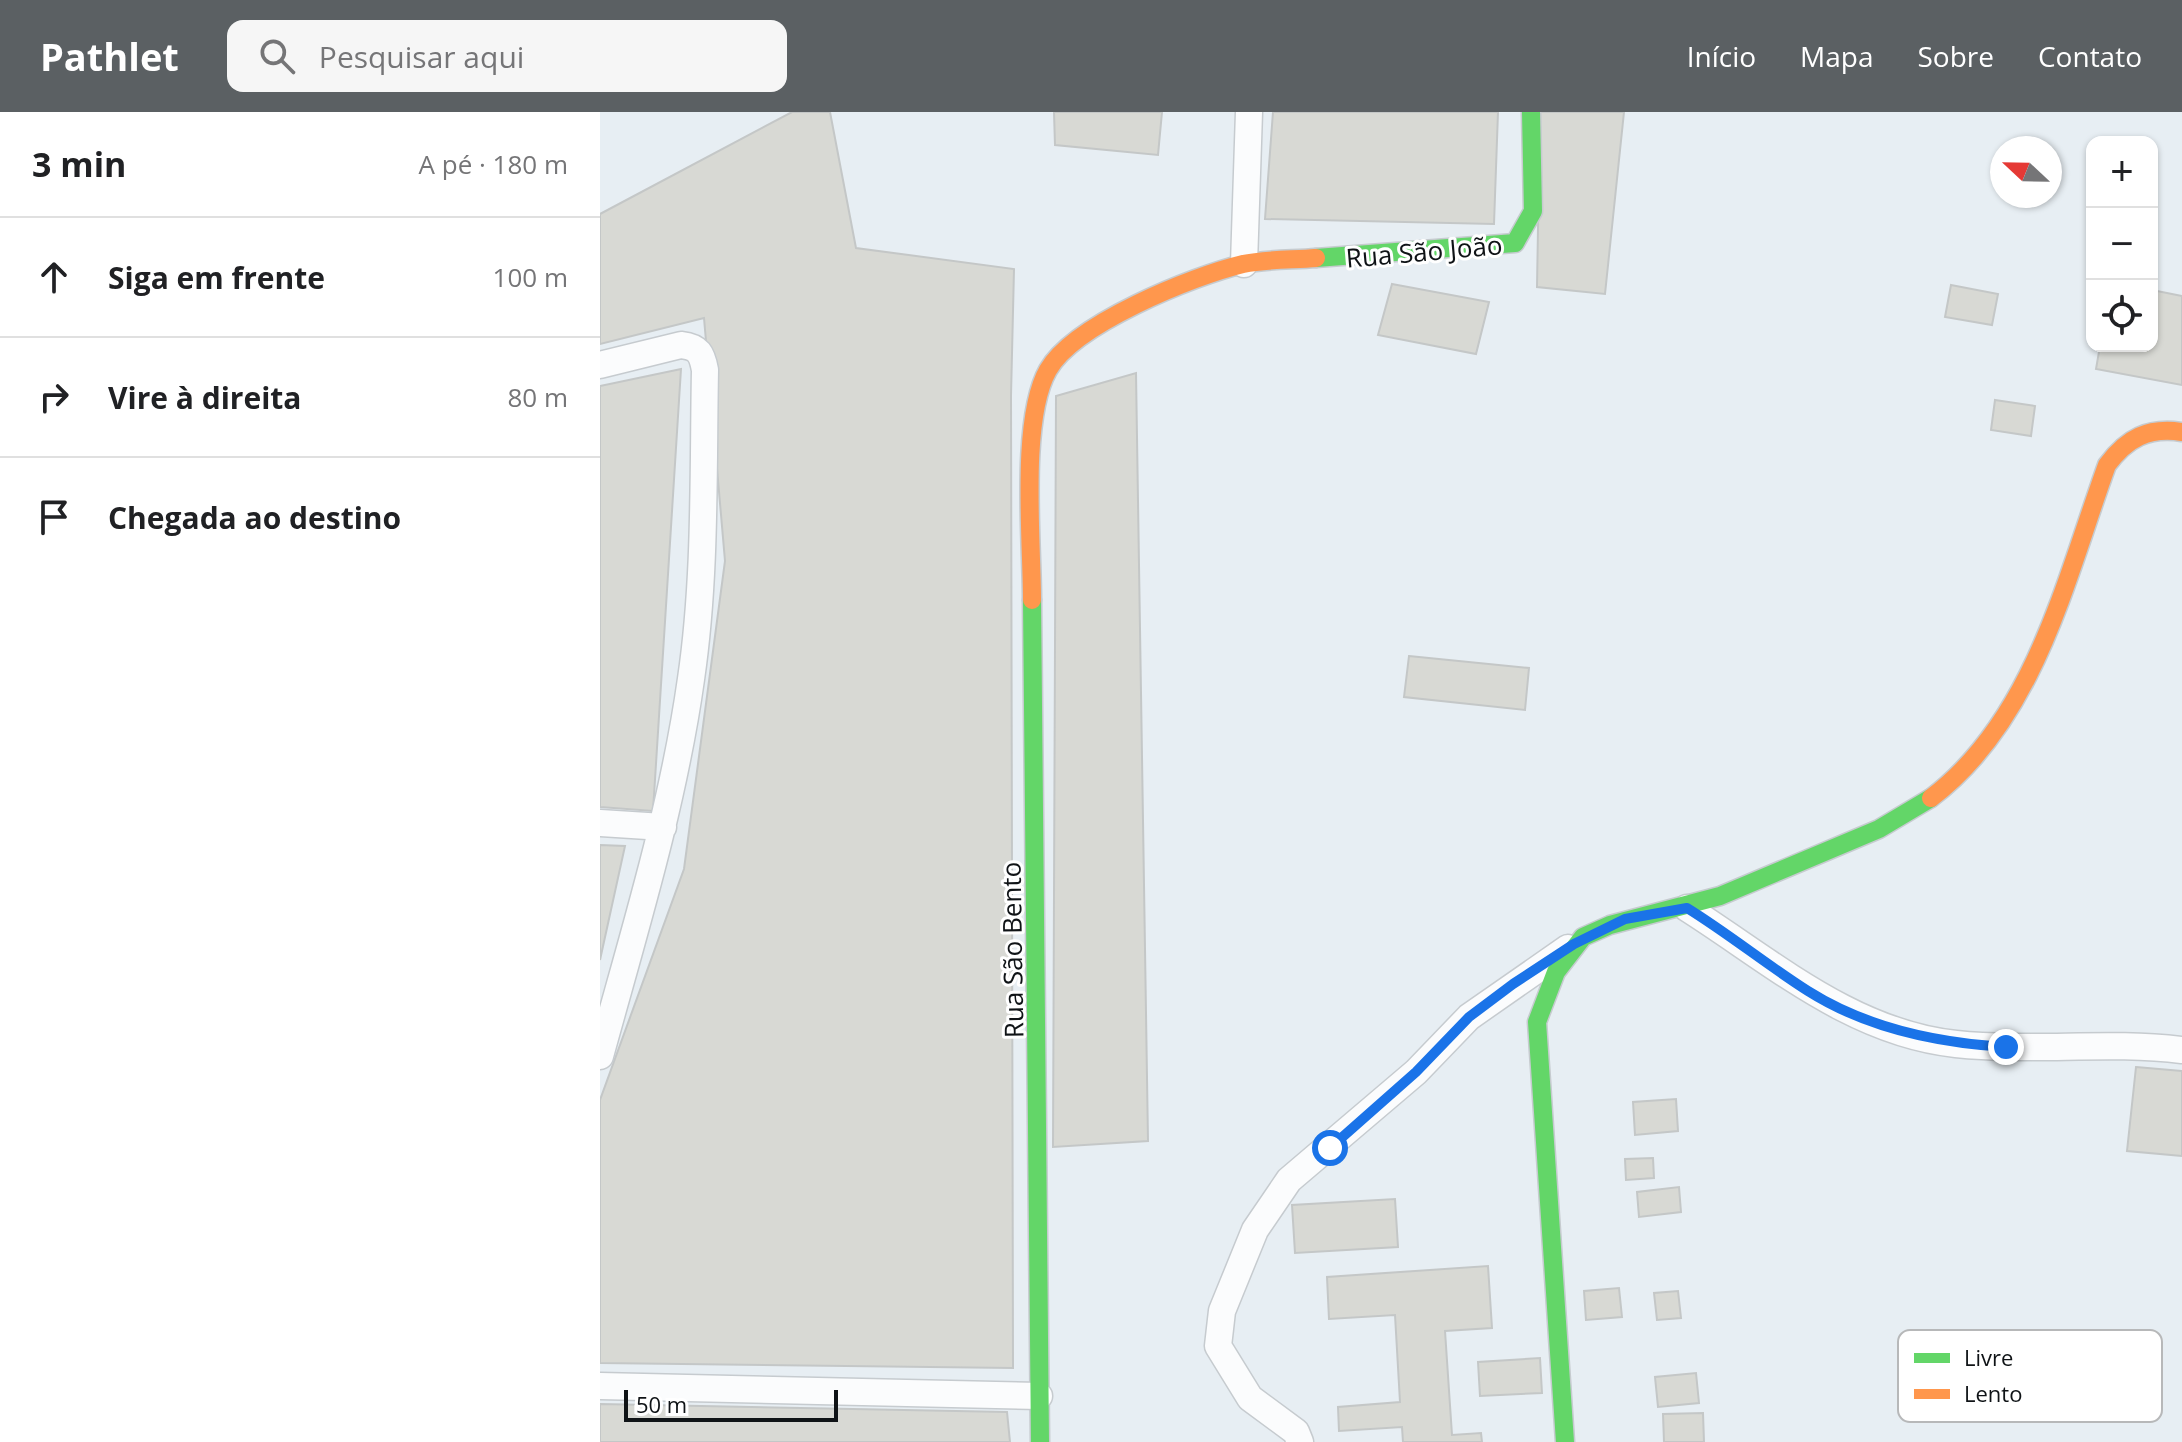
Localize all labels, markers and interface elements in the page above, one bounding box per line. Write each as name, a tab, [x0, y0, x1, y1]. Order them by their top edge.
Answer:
search box	[227, 20, 787, 92]
text: Pathlet	[40, 30, 179, 82]
icon: search	[255, 34, 299, 78]
text: Pesquisar aqui	[319, 36, 524, 77]
text: Início	[1687, 37, 1756, 75]
text: Mapa	[1800, 37, 1873, 75]
text: Sobre	[1917, 37, 1994, 75]
text: Contato	[2038, 37, 2142, 75]
north arrow	[1990, 136, 2062, 208]
map controls	[2086, 136, 2158, 352]
button: +	[2086, 136, 2158, 208]
text: 3 min	[32, 141, 126, 187]
text: A pé · 180 m	[419, 146, 568, 182]
button: −	[2086, 208, 2158, 280]
street label: Rua São João	[1344, 226, 1504, 276]
icon: ahead	[32, 255, 76, 299]
text: Siga em frente	[108, 257, 325, 298]
text: 100 m	[493, 259, 568, 295]
button: locate	[2086, 280, 2158, 352]
icon: right	[32, 375, 76, 419]
text: Vire à direita	[108, 377, 302, 418]
text: 80 m	[507, 379, 568, 415]
icon: arrive	[32, 495, 76, 539]
text: Chegada ao destino	[108, 497, 401, 538]
street label: Rua São Bento	[992, 861, 1032, 1039]
route end	[1988, 1029, 2024, 1065]
route start	[1312, 1130, 1348, 1166]
legend	[1898, 1330, 2162, 1422]
text: Livre	[1964, 1342, 2013, 1372]
text: Lento	[1964, 1378, 2022, 1408]
scale bar	[624, 1386, 838, 1422]
text: 50 m	[636, 1389, 687, 1419]

